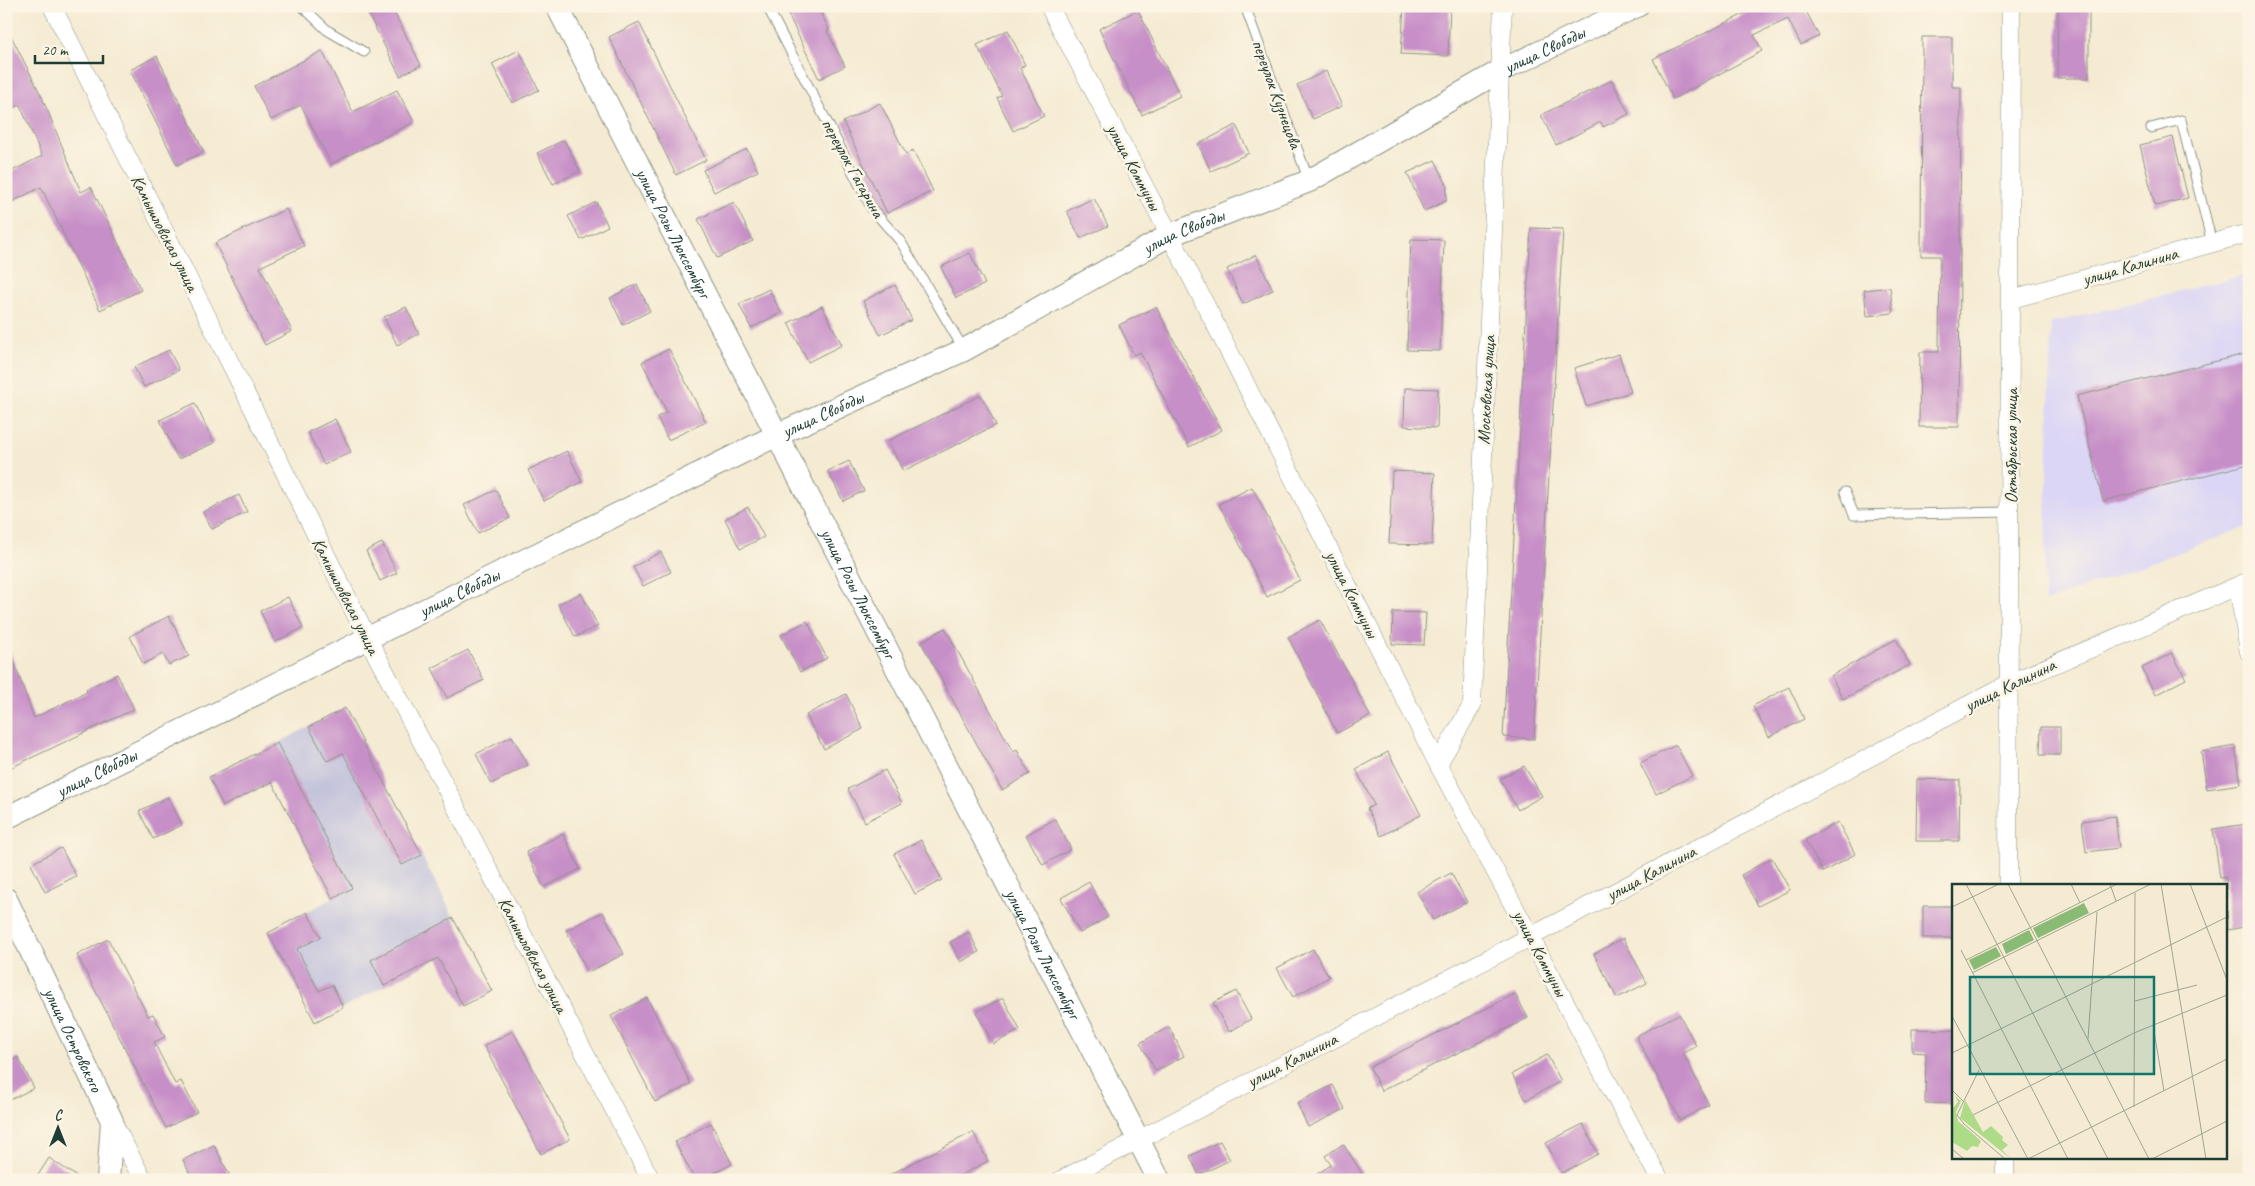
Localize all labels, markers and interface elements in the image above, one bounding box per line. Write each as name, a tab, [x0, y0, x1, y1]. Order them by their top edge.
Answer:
street label: улица Свободы	[1500, 21, 1590, 79]
scale bar	[35, 32, 102, 64]
street label: переулок Кузнецова	[1246, 36, 1308, 154]
text: 20 m	[42, 41, 69, 60]
street label: переулок Гагарина	[817, 114, 890, 223]
street label: улица Коммуны	[1102, 119, 1167, 215]
street label: улица Розы Люксембург	[631, 164, 717, 303]
street label: Камышловская улица	[126, 171, 205, 296]
street label: улица Свободы	[1138, 204, 1229, 260]
street label: улица Калинина	[2079, 242, 2181, 290]
street label: Московская улица	[1472, 334, 1500, 445]
street label: улица Свободы	[778, 386, 868, 443]
street label: Октябрьская улица	[2000, 387, 2022, 504]
street label: улица Розы Люксембург	[815, 524, 902, 664]
street label: Камышловская улица	[307, 534, 386, 659]
street label: улица Коммуны	[1320, 546, 1384, 643]
street label: улица Свободы	[415, 563, 504, 622]
street label: улица Калинина	[1960, 653, 2060, 717]
street label: улица Свободы	[52, 743, 141, 803]
street label: улица Калинина	[1602, 840, 1701, 906]
street label: улица Розы Люксембург	[1000, 884, 1086, 1024]
inset map	[1952, 884, 2228, 1158]
street label: Камышловская улица	[493, 893, 573, 1018]
street label: улица Коммуны	[1508, 905, 1573, 1001]
street label: улица Островского	[39, 983, 108, 1097]
street label: улица Калинина	[1242, 1027, 1342, 1093]
north arrow	[32, 1104, 82, 1154]
text: С	[55, 1107, 64, 1124]

